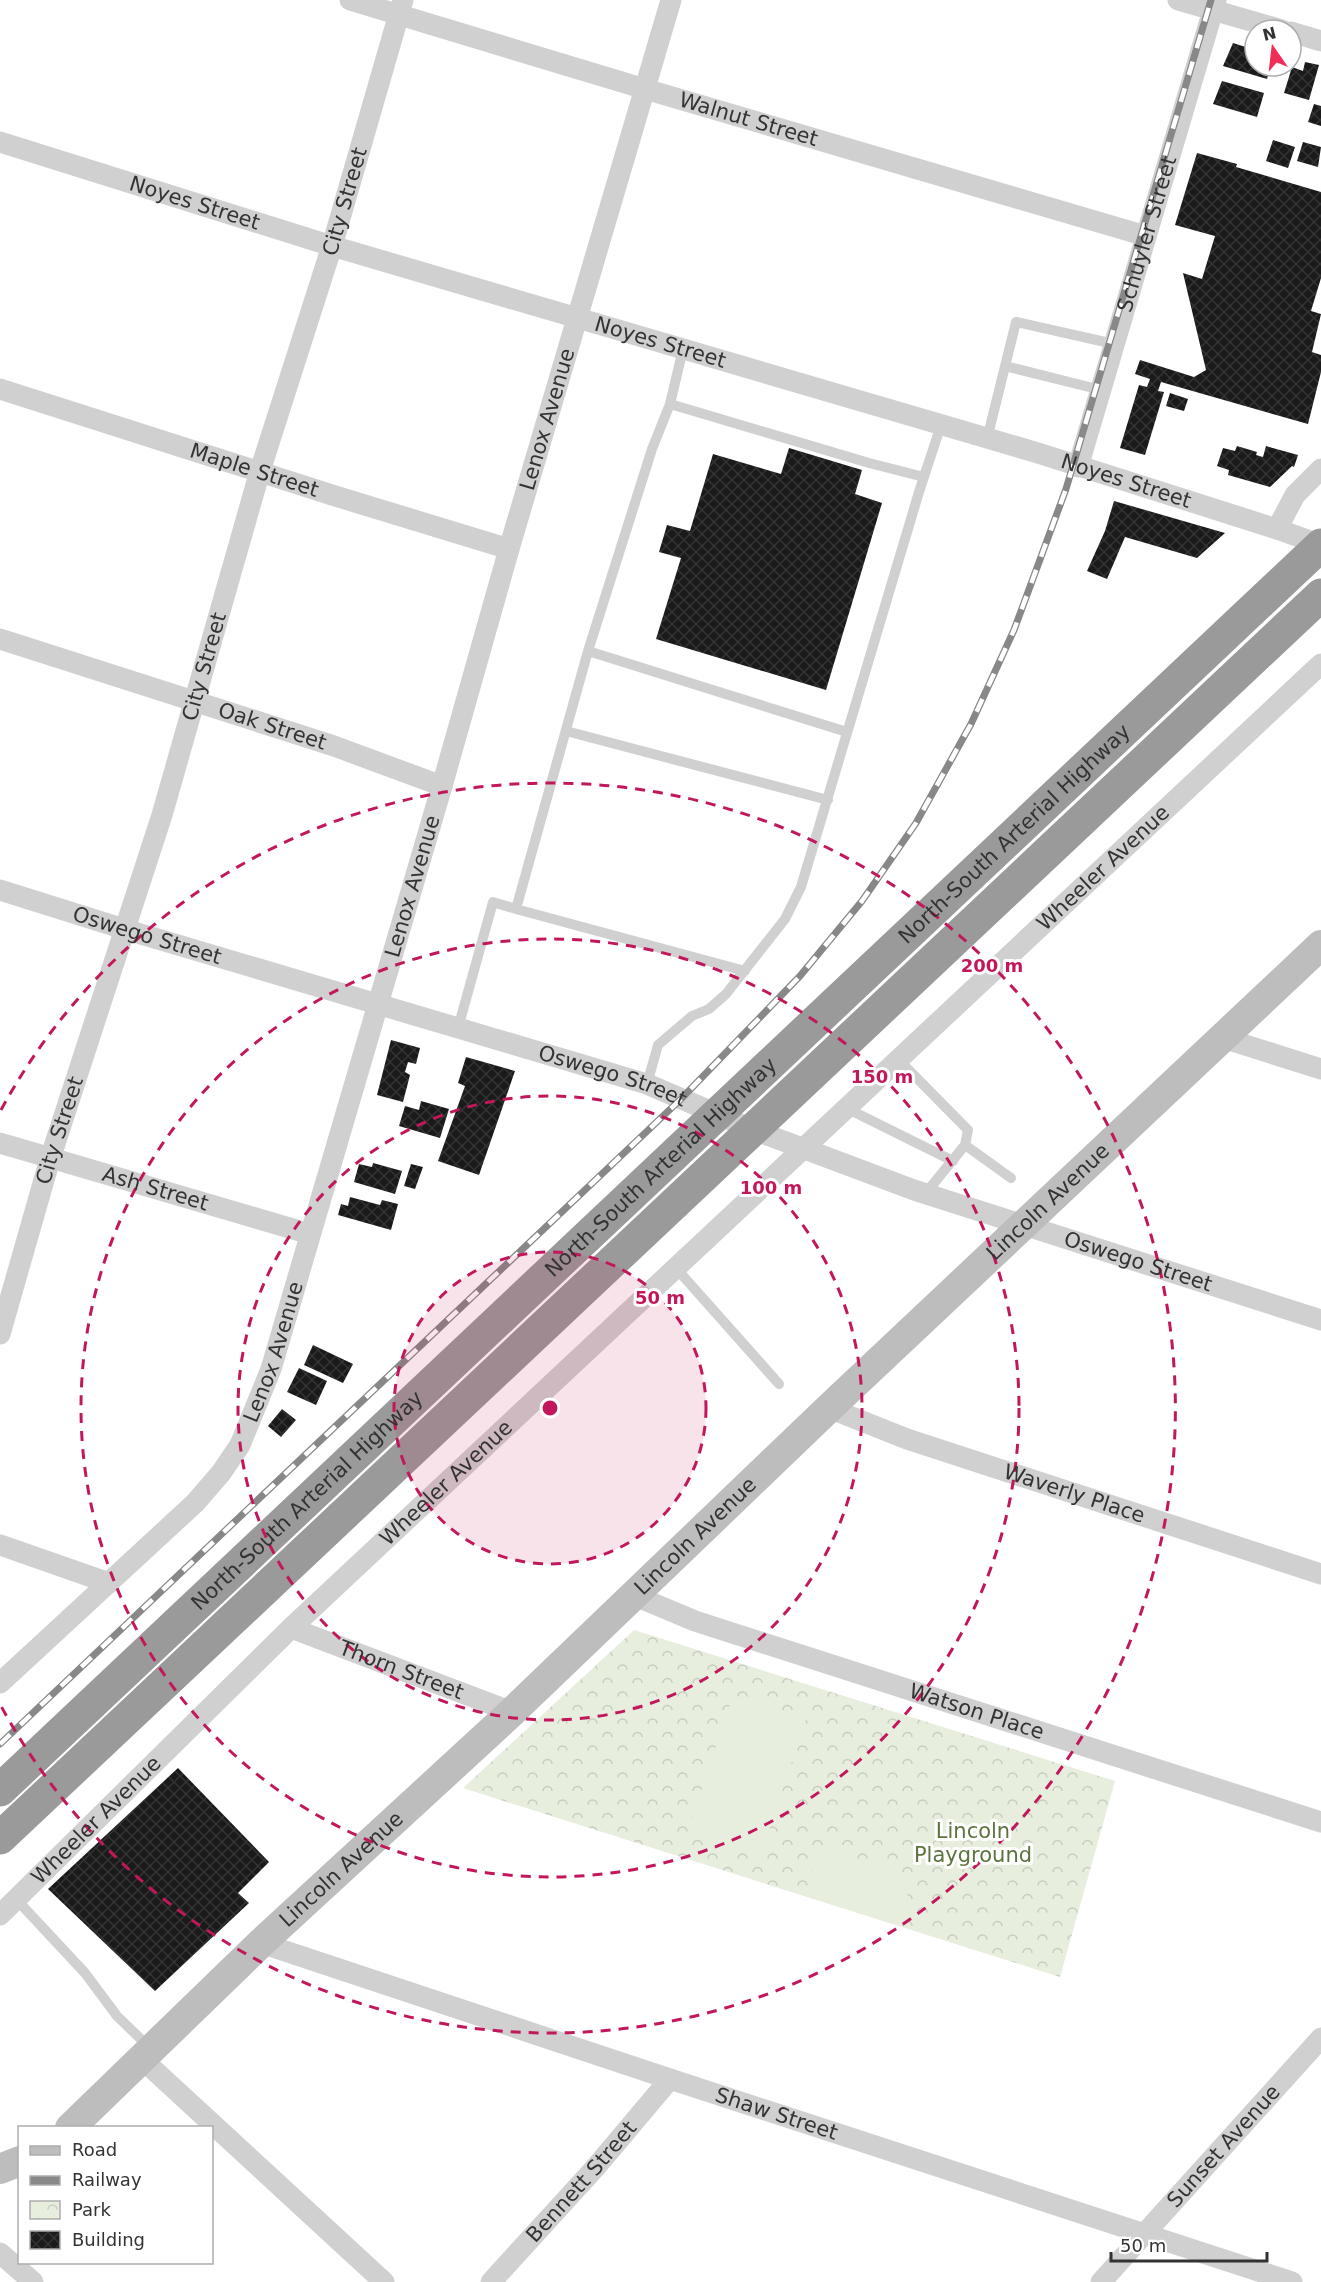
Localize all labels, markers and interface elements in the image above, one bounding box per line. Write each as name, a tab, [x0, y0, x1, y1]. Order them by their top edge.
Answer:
north arrow	[1243, 18, 1303, 78]
text: N	[1261, 23, 1278, 45]
street label: Walnut Street	[676, 88, 821, 151]
street label: City Street	[318, 145, 372, 259]
street label: Schuyler Street	[1112, 153, 1181, 315]
street label: Noyes Street	[126, 171, 263, 235]
street label: Noyes Street	[592, 312, 729, 373]
street label: Lenox Avenue	[515, 345, 580, 493]
street label: Maple Street	[187, 438, 322, 502]
street label: Noyes Street	[1058, 449, 1194, 513]
street label: City Street	[177, 610, 231, 724]
street label: Oak Street	[215, 698, 329, 755]
street label: North-South Arterial Highway	[894, 719, 1135, 949]
street label: Wheeler Avenue	[1032, 800, 1174, 935]
street label: Lenox Avenue	[380, 812, 445, 960]
street label: Oswego Street	[70, 902, 224, 969]
text: 200 m	[961, 955, 1023, 976]
street label: Oswego Street	[536, 1040, 690, 1111]
street label: North-South Arterial Highway	[540, 1053, 781, 1282]
text: 150 m	[851, 1066, 913, 1087]
street label: City Street	[31, 1074, 88, 1187]
street label: Lincoln Avenue	[982, 1139, 1114, 1265]
street label: Ash Street	[100, 1162, 211, 1216]
text: 100 m	[740, 1177, 802, 1198]
street label: Oswego Street	[1061, 1227, 1215, 1296]
street label: Lenox Avenue	[239, 1279, 308, 1426]
text: 50 m	[635, 1287, 685, 1308]
street label: North-South Arterial Highway	[186, 1386, 428, 1615]
centre of rings	[540, 1398, 560, 1418]
street label: Wheeler Avenue	[375, 1415, 517, 1550]
street label: Waverly Place	[1001, 1459, 1148, 1528]
street label: Lincoln Avenue	[630, 1472, 761, 1600]
street label: Thorn Street	[335, 1635, 467, 1704]
street label: Watson Place	[906, 1679, 1047, 1744]
street label: Wheeler Avenue	[26, 1751, 166, 1889]
street label: Lincoln Avenue	[275, 1806, 408, 1932]
park label: Lincoln Playground	[914, 1819, 1032, 1867]
street label: Sunset Avenue	[1162, 2080, 1285, 2212]
street label: Shaw Street	[712, 2083, 841, 2145]
street label: Bennett Street	[521, 2116, 641, 2247]
legend	[18, 2126, 213, 2264]
text: Road	[72, 2139, 117, 2160]
text: Railway	[72, 2169, 142, 2190]
text: Park	[72, 2199, 111, 2220]
scale bar	[1111, 2225, 1267, 2263]
text: Building	[72, 2229, 145, 2250]
text: 50 m	[1120, 2235, 1166, 2256]

